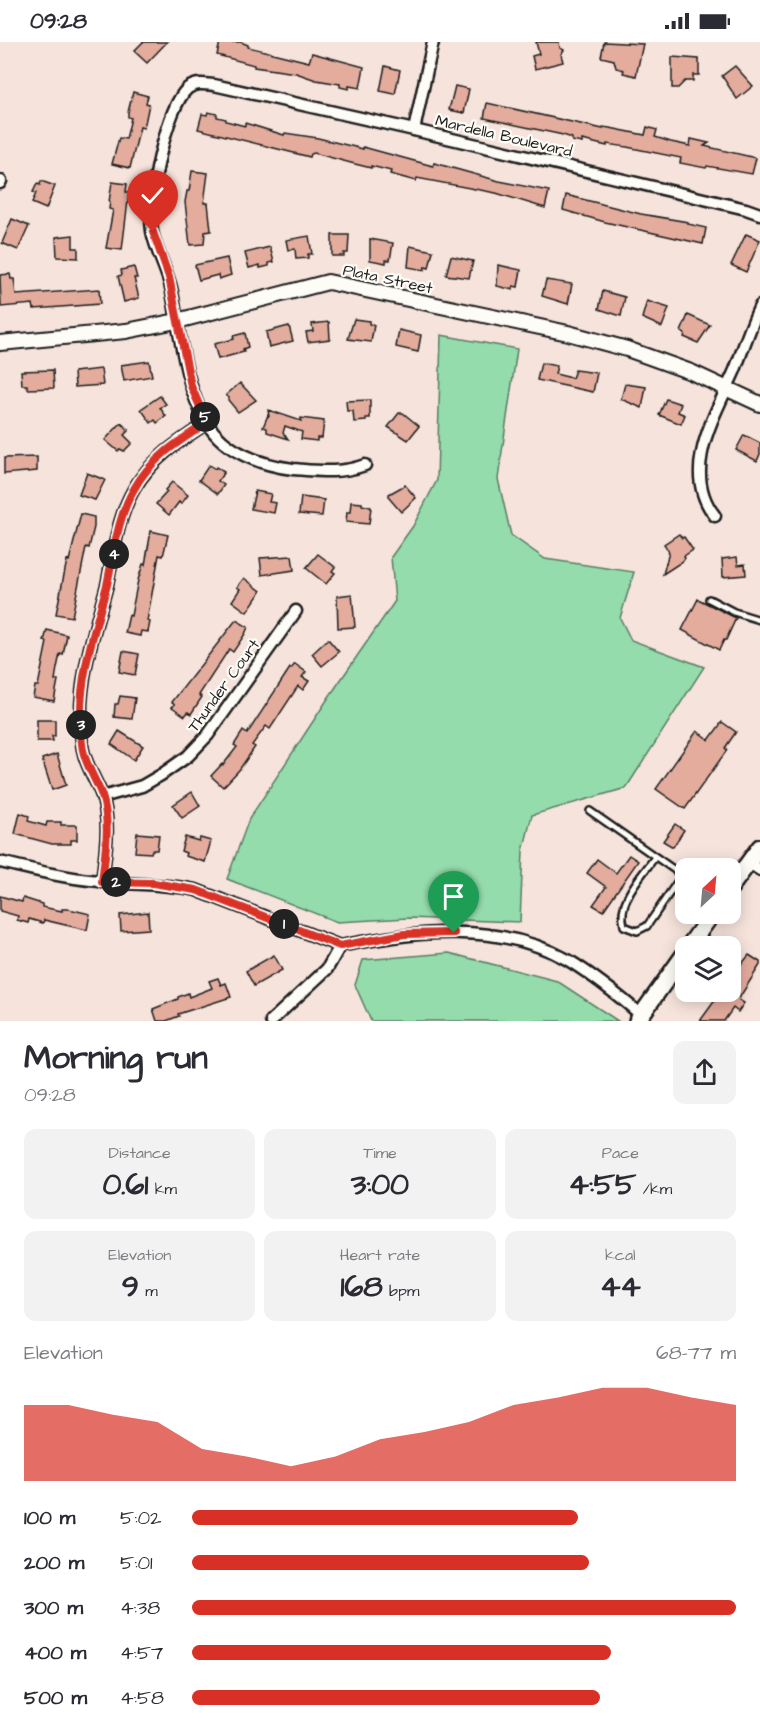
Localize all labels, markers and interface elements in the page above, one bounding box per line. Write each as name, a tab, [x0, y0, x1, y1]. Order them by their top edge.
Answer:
text: 09:28	[30, 6, 87, 37]
street label: Mardella Boulevard	[433, 110, 574, 162]
pin	[127, 170, 178, 232]
icon: check	[136, 179, 169, 212]
street label: Plata Street	[341, 259, 435, 299]
pin: 5	[190, 402, 220, 432]
text: 5	[199, 406, 211, 428]
pin: 4	[99, 539, 129, 569]
text: 4	[109, 543, 119, 565]
street label: Thunder Court	[183, 634, 265, 736]
pin: 3	[66, 710, 96, 740]
text: 3	[77, 714, 85, 736]
north arrow	[675, 858, 741, 924]
map controls	[675, 858, 741, 1002]
pin: 2	[101, 867, 131, 897]
text: 2	[111, 871, 121, 893]
pin	[428, 871, 479, 933]
icon: arrive	[437, 880, 470, 913]
pin: 1	[269, 909, 299, 939]
text: 1	[283, 913, 285, 935]
button: layers	[675, 936, 741, 1002]
text: Morning run	[24, 1035, 208, 1081]
button: share	[673, 1041, 736, 1104]
text: 09:28	[24, 1081, 76, 1109]
text: Distance	[109, 1142, 171, 1164]
text: Time	[363, 1142, 397, 1164]
text: Pace	[602, 1142, 639, 1164]
text: 0.61	[102, 1164, 148, 1206]
text: 3:00	[351, 1164, 409, 1206]
text: 4:55	[568, 1164, 636, 1206]
text: km	[148, 1178, 177, 1200]
text: /km	[636, 1178, 672, 1200]
text: Elevation	[108, 1244, 171, 1266]
text: Heart rate	[340, 1244, 420, 1266]
text: kcal	[605, 1244, 636, 1266]
text: 9	[122, 1266, 139, 1308]
text: 168	[341, 1266, 383, 1308]
text: 44	[600, 1266, 641, 1308]
text: m	[139, 1280, 158, 1302]
text: bpm	[383, 1280, 419, 1302]
text: Elevation	[24, 1339, 103, 1367]
text: 68–77 m	[656, 1339, 736, 1367]
text: 100 m	[24, 1504, 75, 1532]
text: 5:02	[120, 1504, 162, 1532]
text: 200 m	[24, 1549, 84, 1577]
text: 5:01	[120, 1549, 153, 1577]
text: 300 m	[24, 1594, 83, 1622]
text: 4:38	[120, 1594, 160, 1622]
text: 400 m	[24, 1639, 86, 1667]
text: 4:57	[120, 1639, 163, 1667]
text: 500 m	[24, 1684, 87, 1712]
text: 4:58	[120, 1684, 164, 1712]

